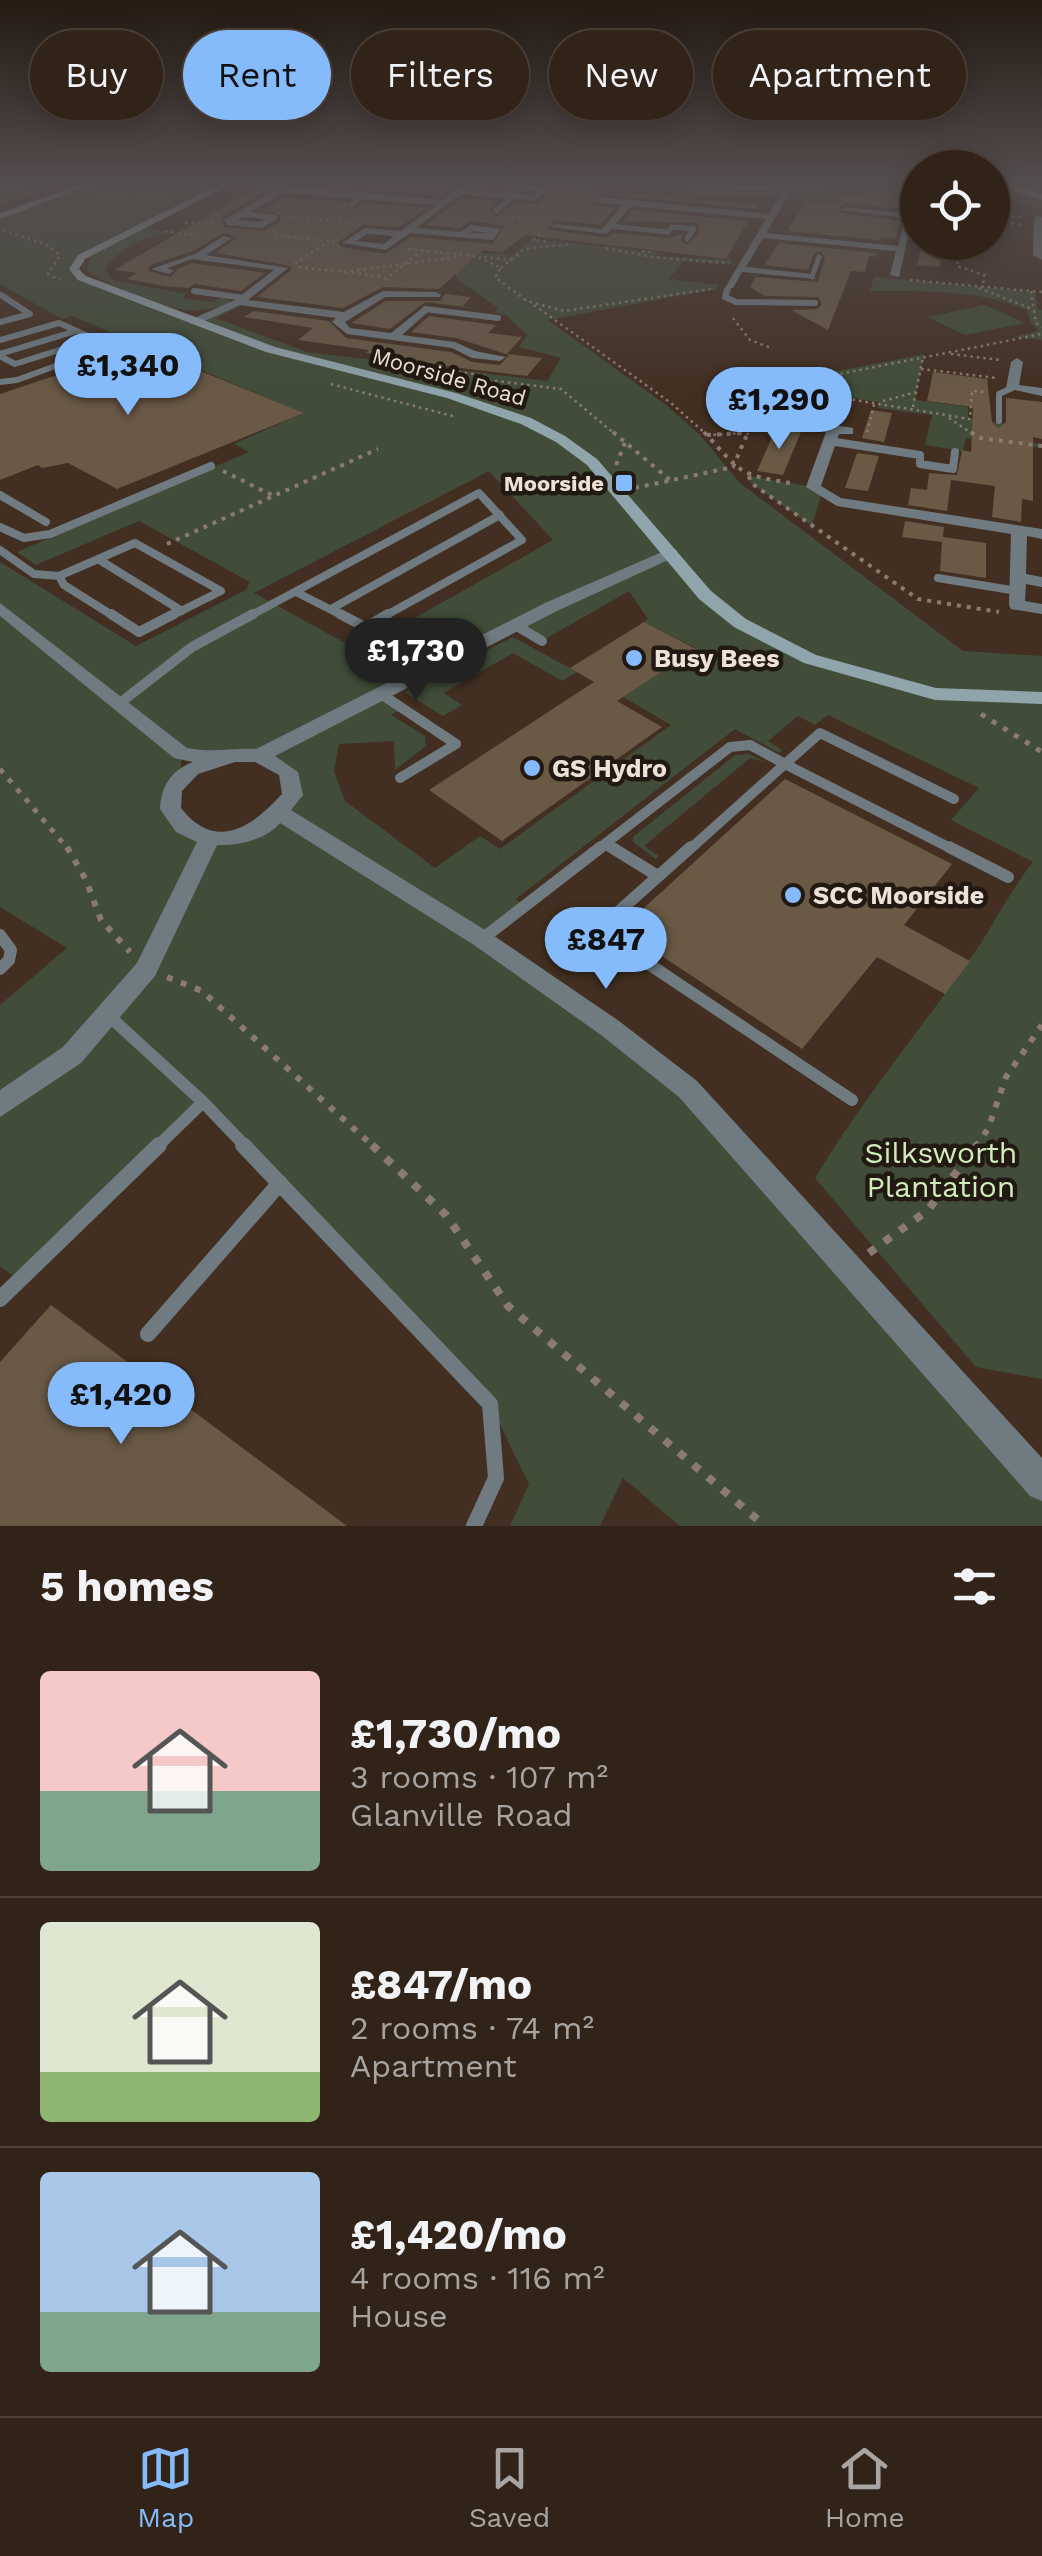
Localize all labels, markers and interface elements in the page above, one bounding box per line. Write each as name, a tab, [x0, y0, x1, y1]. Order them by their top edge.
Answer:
chip: Buy	[30, 30, 163, 120]
chip: Rent	[183, 30, 331, 120]
chip: Filters	[351, 30, 529, 120]
chip: New	[549, 30, 693, 120]
chip: Apartment	[713, 30, 966, 120]
map controls	[900, 150, 1010, 260]
button: locate	[900, 150, 1010, 260]
pin: £1,340	[47, 333, 209, 418]
street label: Moorside Road	[369, 343, 529, 411]
text: £1,340	[76, 346, 180, 384]
pin: £1,290	[698, 367, 860, 452]
text: £1,290	[728, 380, 830, 418]
place label: Moorside	[504, 471, 604, 496]
marker: Moorside	[613, 472, 635, 494]
pin: £1,730	[335, 618, 497, 703]
text: £1,730	[367, 631, 465, 669]
place label: Busy Bees	[654, 644, 780, 673]
marker: Busy Bees	[623, 647, 645, 669]
place label: GS Hydro	[552, 754, 667, 783]
marker: GS Hydro	[521, 757, 543, 779]
place label: SCC Moorside	[813, 881, 984, 910]
marker: SCC Moorside	[782, 884, 804, 906]
pin: £847	[547, 907, 665, 992]
text: £847	[567, 920, 645, 958]
park label: Silksworth Plantation	[865, 1135, 1017, 1204]
pin: £1,420	[40, 1362, 202, 1447]
text: £1,420	[70, 1375, 172, 1413]
icon: filters	[947, 1559, 1002, 1614]
text: 5 homes	[40, 1562, 214, 1611]
text: £1,730/mo	[350, 1709, 561, 1758]
icon: home	[120, 1711, 240, 1831]
text: 3 rooms · 107 m²	[350, 1758, 608, 1796]
text: Glanville Road	[350, 1796, 573, 1834]
text: £847/mo	[350, 1960, 532, 2009]
icon: home	[120, 1962, 240, 2082]
text: 2 rooms · 74 m²	[350, 2009, 594, 2047]
text: Apartment	[350, 2047, 517, 2085]
text: £1,420/mo	[350, 2210, 567, 2259]
icon: home	[120, 2212, 240, 2332]
text: 4 rooms · 116 m²	[350, 2259, 605, 2297]
text: House	[350, 2297, 448, 2335]
tab: Map	[137, 2441, 194, 2534]
tab: Saved	[469, 2441, 550, 2534]
tab: Home	[825, 2441, 905, 2534]

